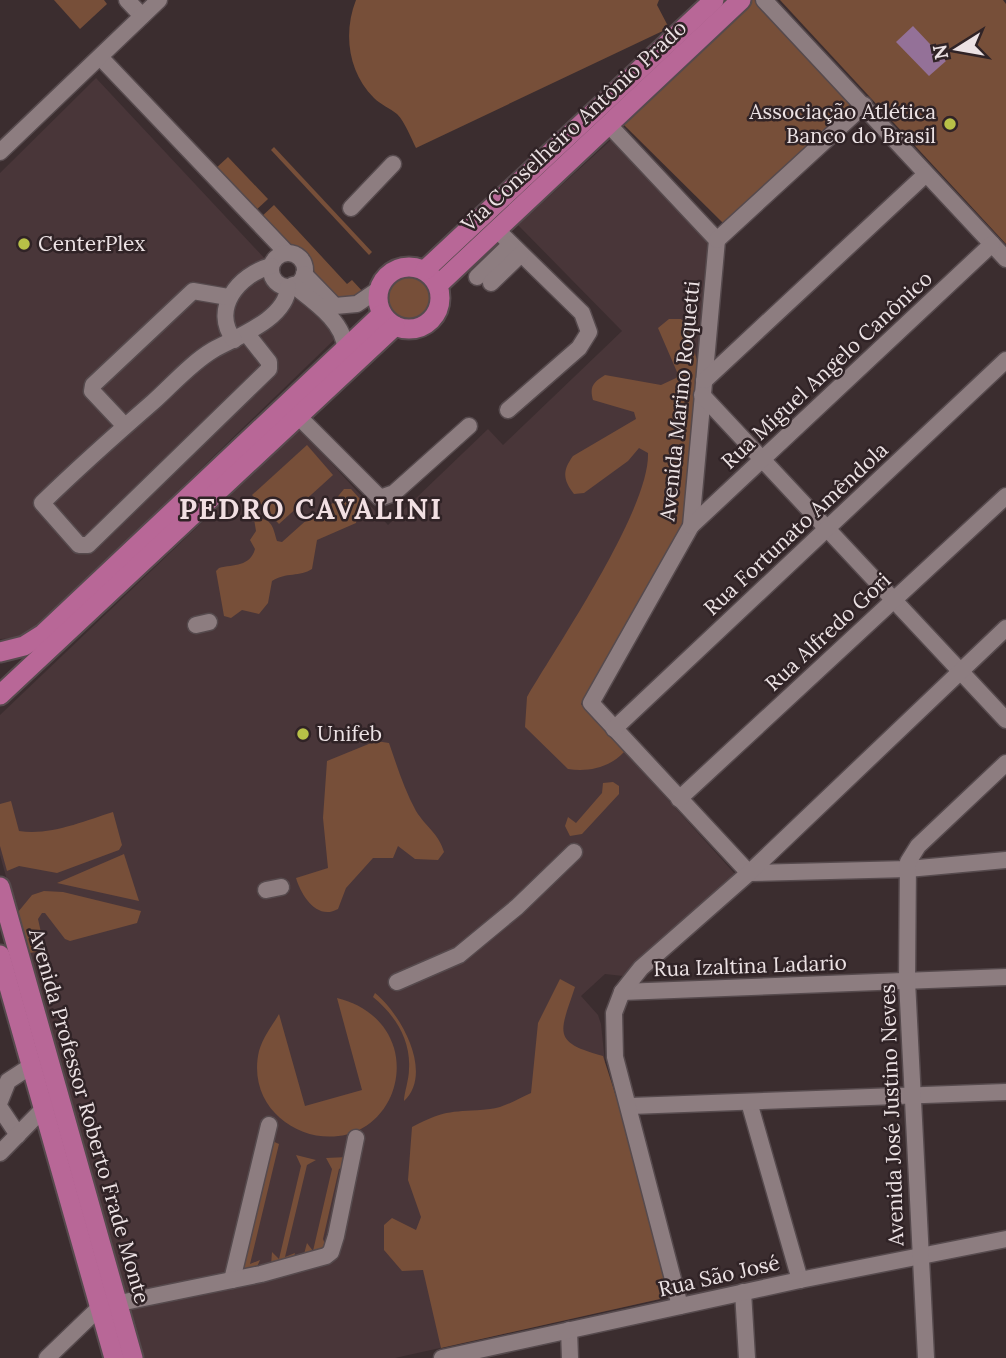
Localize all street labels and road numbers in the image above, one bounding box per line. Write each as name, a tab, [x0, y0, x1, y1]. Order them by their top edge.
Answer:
street label: Via Conselheiro Antônio Prado	[454, 14, 692, 238]
street label: Rua Miguel Angelo Canônico	[715, 265, 938, 475]
street label: Avenida Marino Roquetti	[653, 279, 706, 523]
street label: Rua Fortunato Amêndola	[698, 436, 894, 621]
street label: Rua Alfredo Gori	[759, 566, 896, 697]
street label: Avenida Professor Roberto Frade Monte	[23, 924, 156, 1306]
street label: Rua Izaltina Ladario	[653, 949, 847, 982]
street label: Avenida José Justino Neves	[873, 984, 910, 1247]
street label: Rua São José	[656, 1248, 782, 1303]

